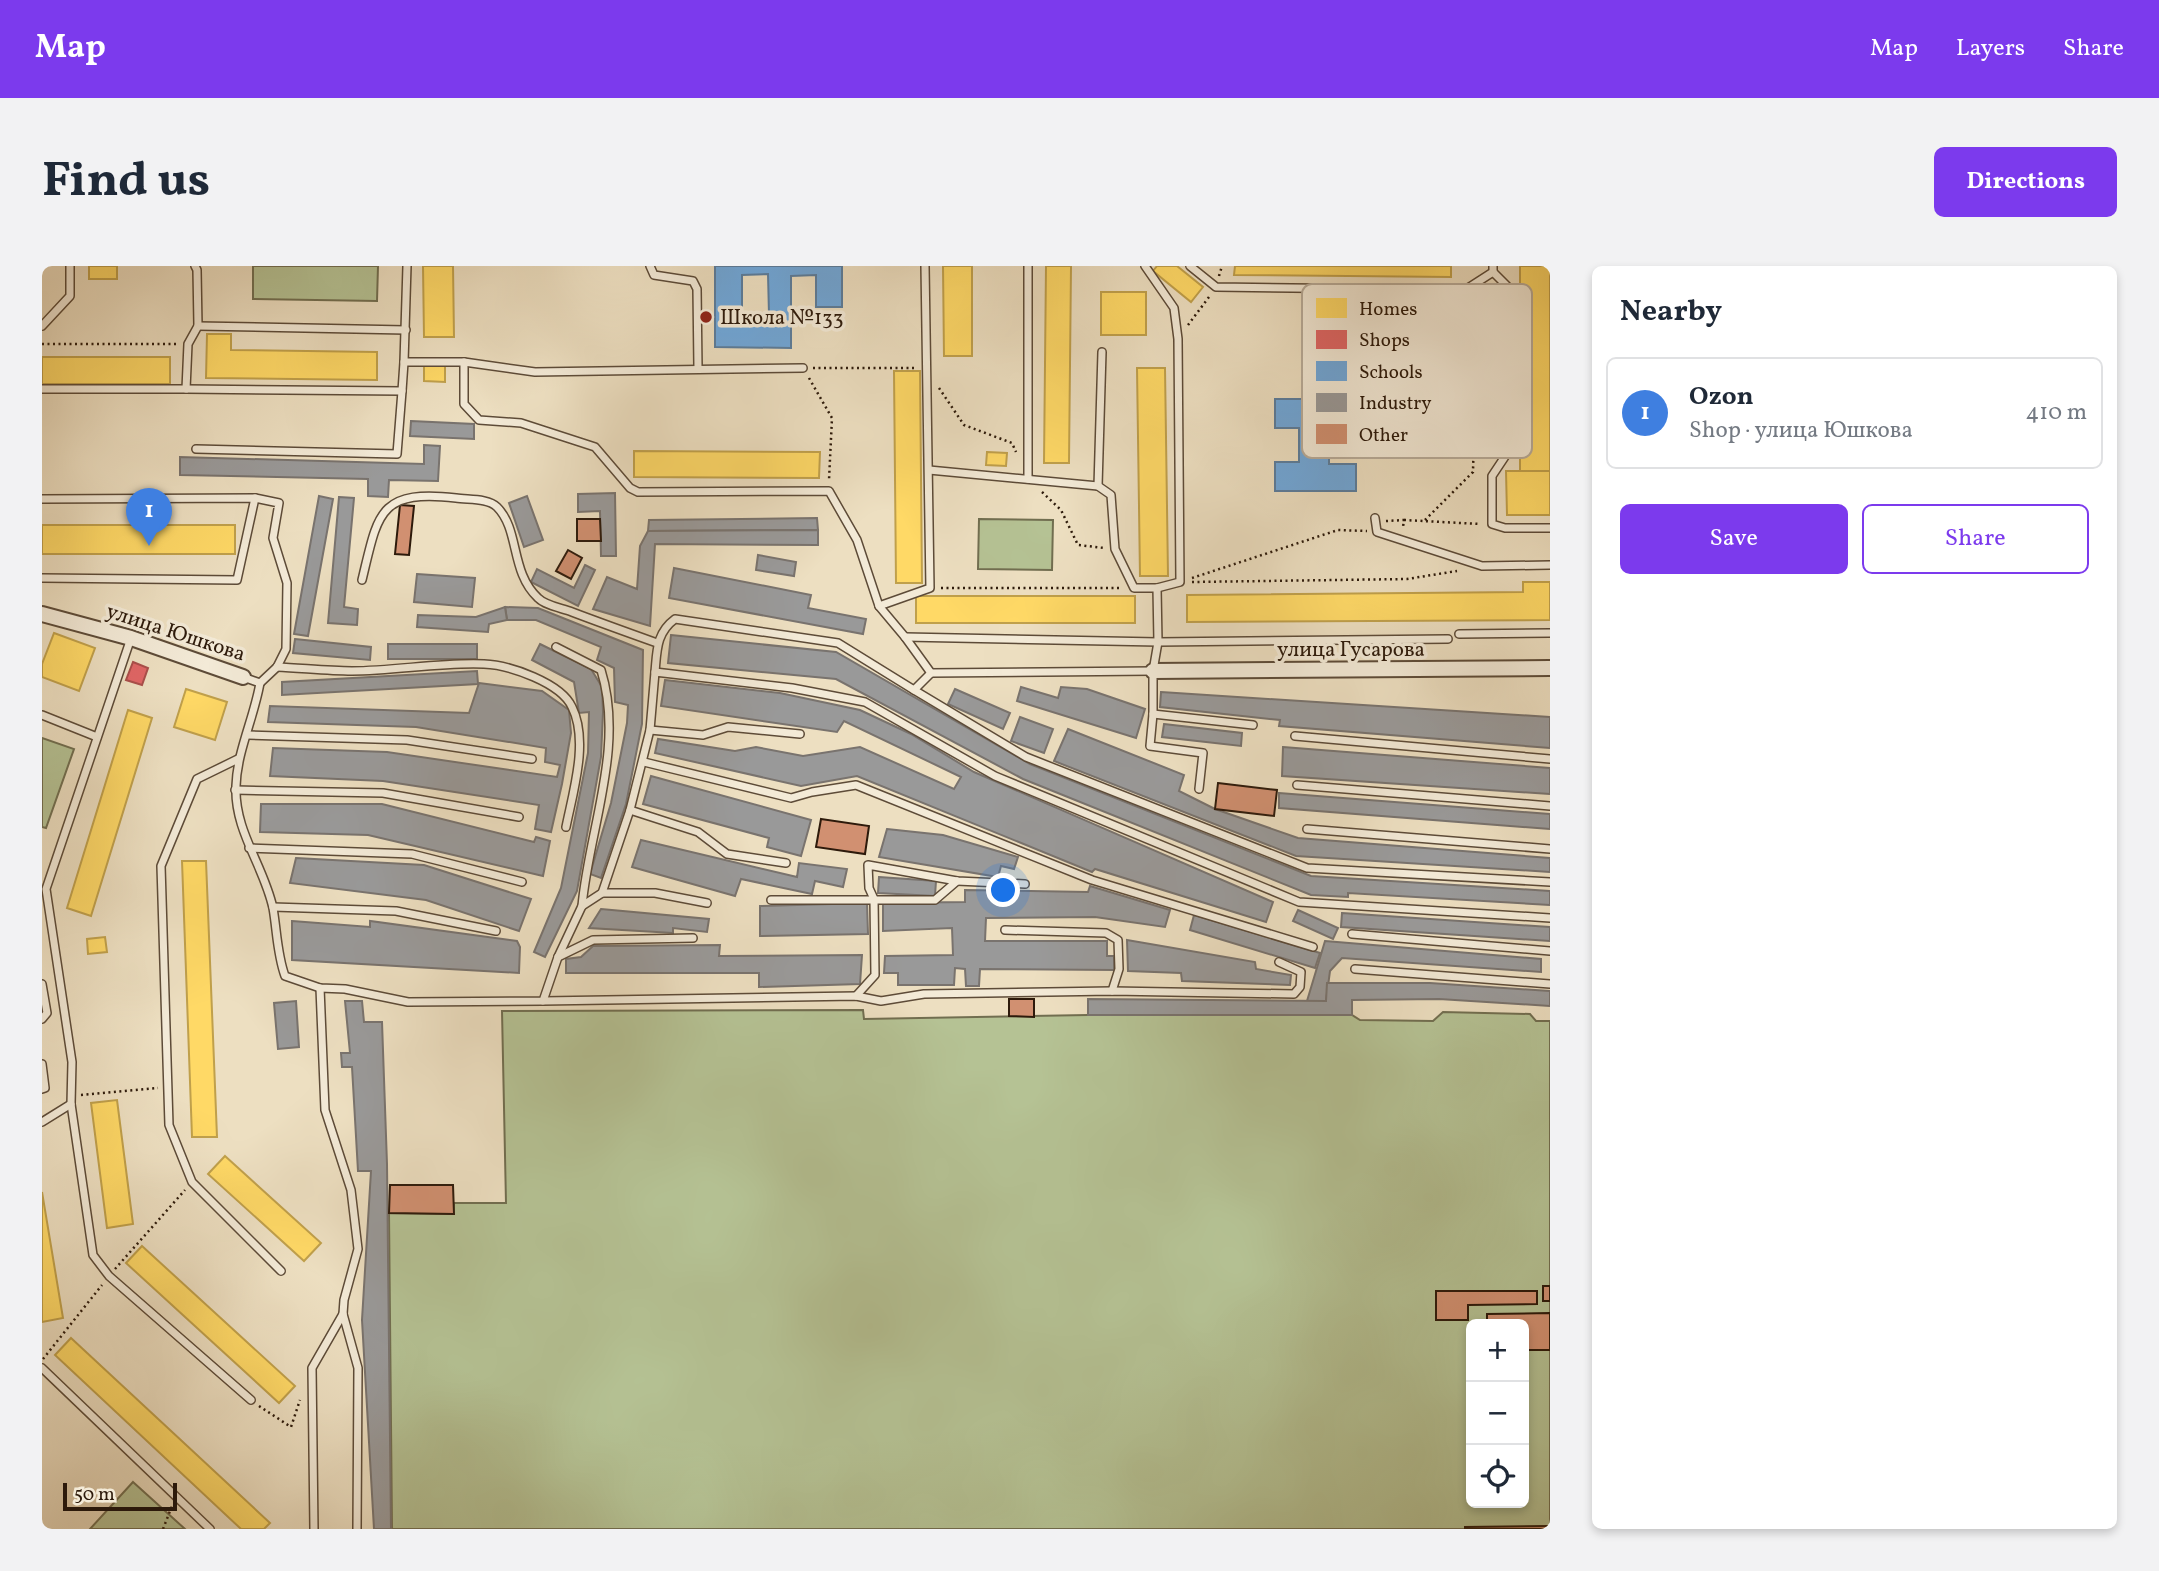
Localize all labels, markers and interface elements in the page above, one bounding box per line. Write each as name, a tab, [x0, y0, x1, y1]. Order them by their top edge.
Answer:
text: Map	[35, 26, 106, 72]
text: Map	[1870, 32, 1918, 66]
text: Layers	[1956, 32, 2025, 66]
text: Share	[2063, 32, 2124, 66]
button: Directions	[1934, 147, 2117, 217]
text: Find us	[42, 148, 210, 217]
legend	[1302, 284, 1532, 458]
text: Nearby	[1620, 291, 1722, 333]
text: Homes	[1359, 297, 1417, 323]
place label: Школа №133	[720, 304, 843, 333]
marker: Школа №133	[698, 309, 714, 325]
text: Shops	[1359, 328, 1410, 354]
text: Schools	[1359, 360, 1423, 386]
text: Ozon	[1689, 379, 1754, 415]
text: Industry	[1359, 391, 1432, 417]
text: 1	[1640, 397, 1650, 429]
text: 410 m	[2026, 397, 2087, 429]
text: Shop · улица Юшкова	[1689, 415, 1913, 447]
text: Other	[1359, 423, 1408, 449]
pin: 1	[126, 488, 172, 546]
button: Save	[1620, 504, 1848, 574]
button: Share	[1862, 504, 2089, 574]
street label: улица Юшкова	[102, 597, 249, 670]
street label: улица Гусарова	[1277, 636, 1425, 665]
your location	[986, 873, 1020, 907]
map controls	[1466, 1319, 1529, 1508]
button: +	[1466, 1319, 1529, 1382]
button: −	[1466, 1382, 1529, 1445]
button: locate	[1466, 1445, 1529, 1508]
scale bar	[63, 1480, 177, 1512]
text: 50 m	[74, 1482, 115, 1508]

